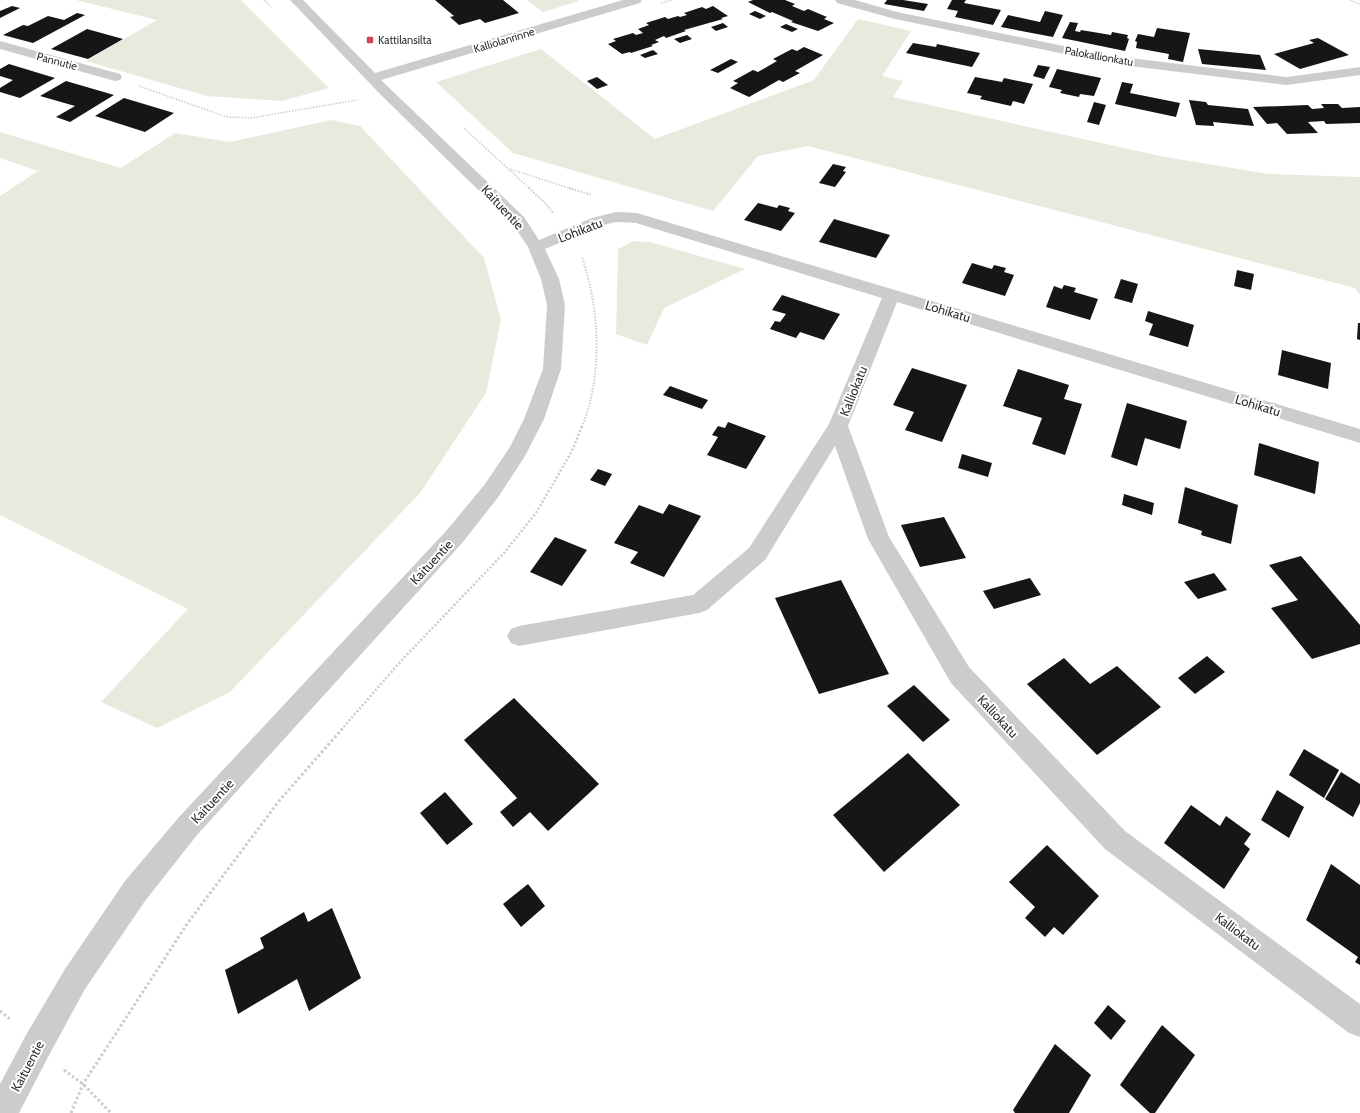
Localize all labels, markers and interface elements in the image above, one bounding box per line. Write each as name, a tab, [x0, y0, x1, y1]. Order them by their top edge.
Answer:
street label: Kalliolanrinne	[472, 24, 536, 56]
place label: Kattilansilta	[378, 33, 432, 47]
marker: Kattilansilta	[365, 35, 375, 45]
street label: Palokallionkatu	[1064, 43, 1135, 69]
street label: Pannutie	[35, 49, 79, 73]
street label: Kaituentie	[478, 181, 528, 233]
street label: Lohikatu	[555, 214, 605, 246]
street label: Lohikatu	[923, 297, 973, 325]
street label: Kalliokatu	[836, 363, 870, 418]
street label: Lohikatu	[1233, 391, 1283, 419]
street label: Kaituentie	[406, 536, 456, 588]
street label: Kalliokatu	[974, 691, 1022, 741]
street label: Kaituentie	[187, 775, 237, 827]
street label: Kalliokatu	[1212, 909, 1264, 953]
street label: Kaituentie	[7, 1038, 47, 1094]

